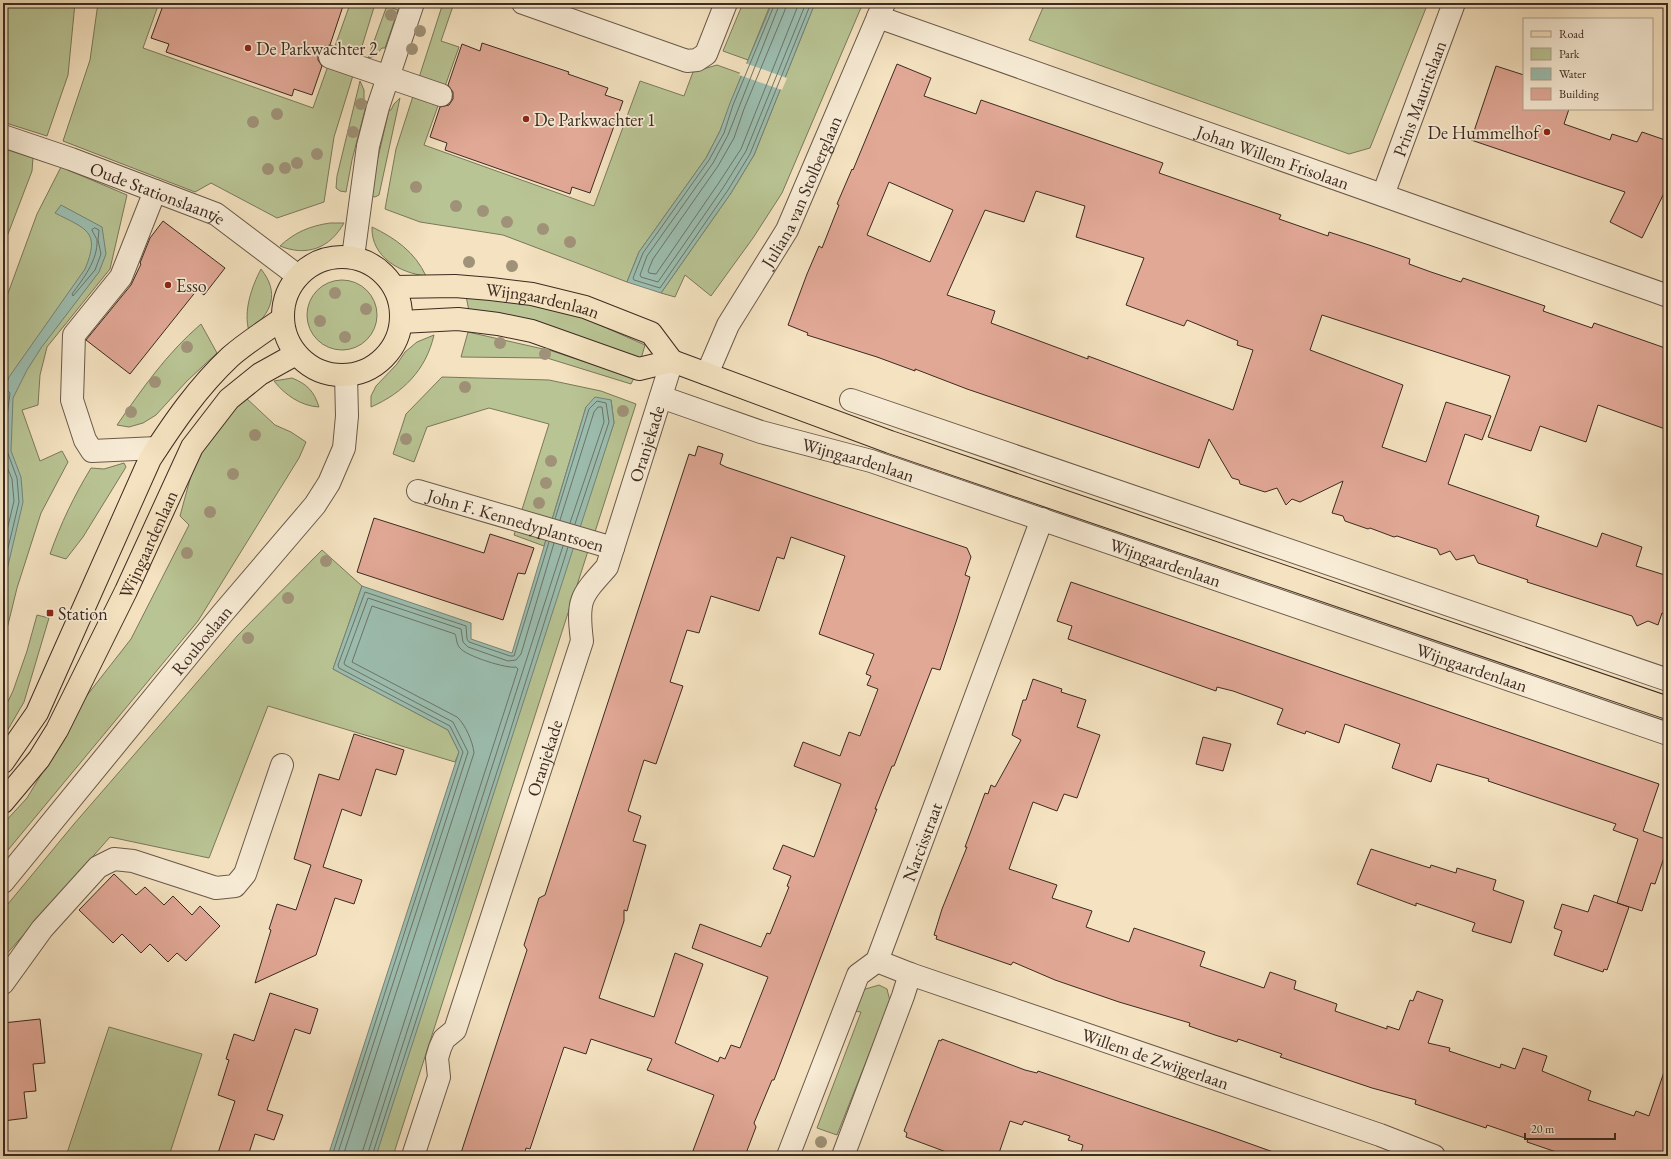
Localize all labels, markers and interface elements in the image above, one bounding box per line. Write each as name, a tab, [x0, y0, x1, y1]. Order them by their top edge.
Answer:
legend	[1523, 18, 1653, 110]
text: Road	[1559, 26, 1585, 42]
place label: De Parkwachter 2	[256, 37, 378, 60]
street label: Prins Mauritslaan	[1387, 37, 1451, 160]
marker: De Parkwachter 2	[243, 43, 253, 53]
text: Park	[1559, 46, 1580, 62]
text: Water	[1559, 66, 1586, 82]
text: Building	[1559, 86, 1600, 102]
place label: De Parkwachter 1	[534, 108, 656, 131]
street label: Juliana van Stolberglaan	[754, 112, 846, 273]
marker: De Parkwachter 1	[521, 114, 531, 124]
street label: Johan Willem Frisolaan	[1192, 118, 1353, 194]
place label: De Hummelhof	[1427, 121, 1541, 144]
marker: De Hummelhof	[1542, 127, 1552, 137]
street label: Oude Stationslaantje	[87, 156, 231, 229]
place label: Esso	[176, 274, 207, 297]
street label: Wijngaardenlaan	[484, 277, 604, 323]
marker: Esso	[163, 280, 173, 290]
street label: Oranjekade	[623, 402, 669, 485]
street label: Wijngaardenlaan	[800, 432, 918, 487]
street label: John F. Kennedyplantsoen	[423, 482, 608, 557]
street label: Wijngaardenlaan	[113, 486, 182, 602]
street label: Wijngaardenlaan	[1107, 532, 1225, 592]
street label: Rouboslaan	[166, 600, 237, 679]
place label: Station	[58, 602, 108, 625]
marker: Station	[45, 608, 55, 618]
street label: Wijngaardenlaan	[1413, 637, 1531, 697]
street label: Oranjekade	[521, 717, 567, 799]
street label: Narcisstraat	[896, 799, 947, 884]
street label: Willem de Zwijgerlaan	[1079, 1022, 1233, 1094]
scale bar	[1525, 1115, 1615, 1141]
text: 20 m	[1531, 1121, 1555, 1137]

